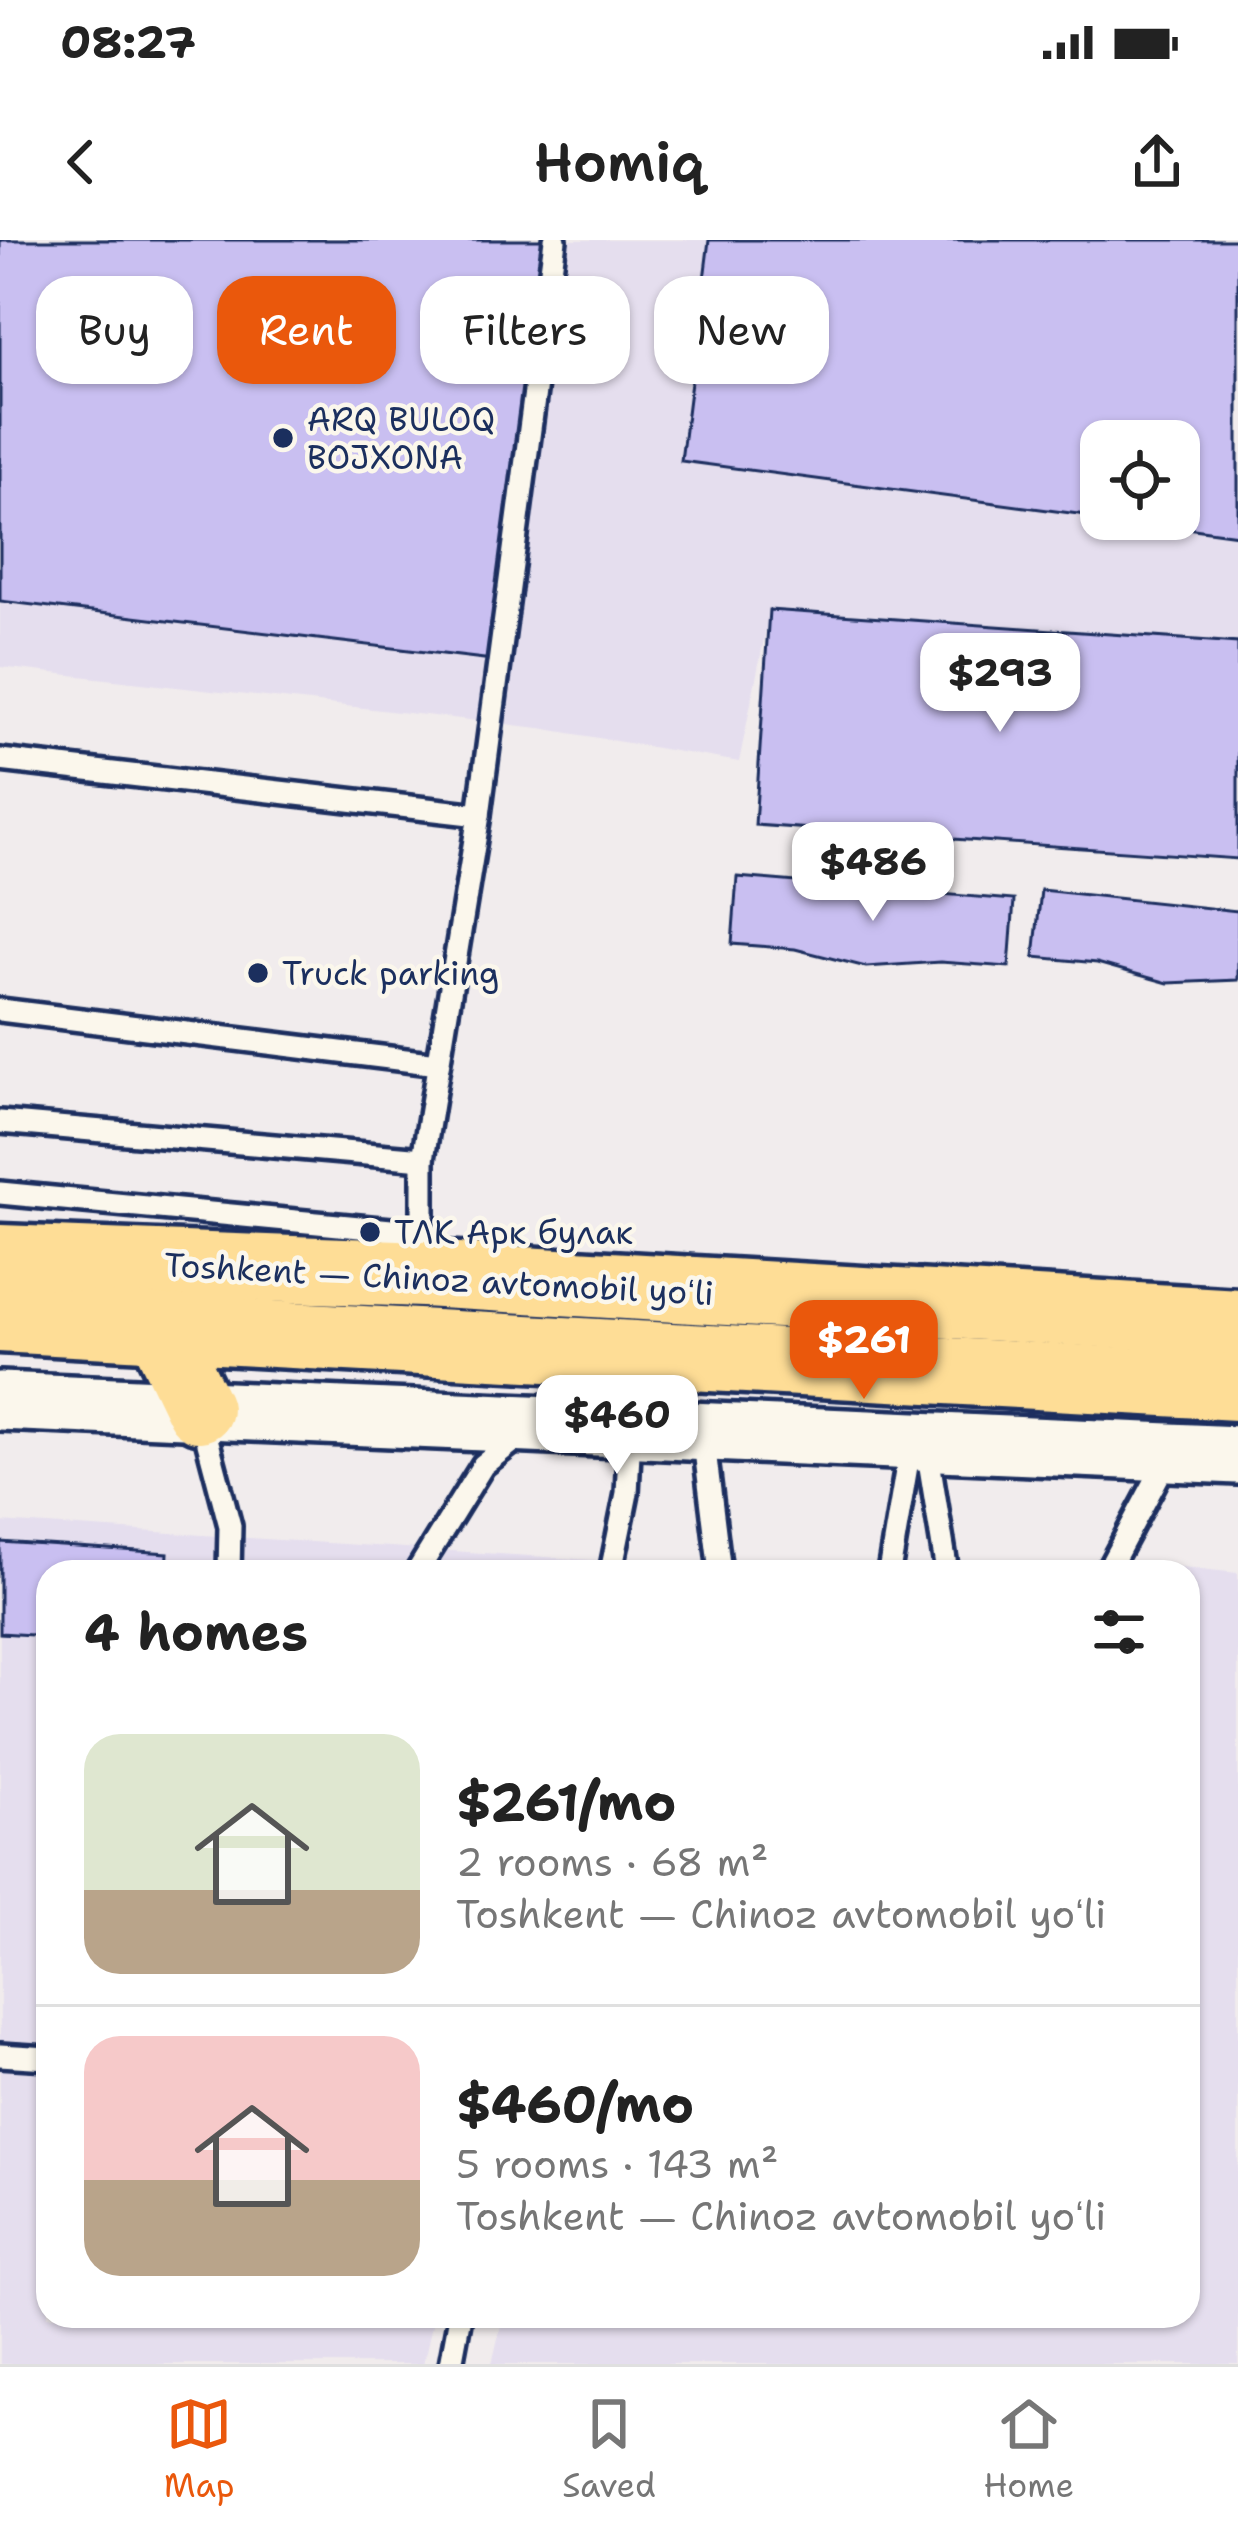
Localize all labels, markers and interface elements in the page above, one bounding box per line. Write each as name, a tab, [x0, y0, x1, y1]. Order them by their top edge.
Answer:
text: 08:27	[60, 12, 196, 72]
text: Homiq	[534, 126, 704, 198]
icon: back	[48, 129, 114, 195]
icon: share	[1124, 129, 1190, 195]
chip: Buy	[36, 276, 193, 384]
chip: Rent	[217, 276, 396, 384]
chip: Filters	[420, 276, 630, 384]
chip: New	[654, 276, 829, 384]
place label: ARQ BULOQ BOJXONA	[307, 397, 495, 480]
map controls	[1080, 420, 1200, 540]
button: locate	[1080, 420, 1200, 540]
marker: ARQ BULOQ BOJXONA	[270, 425, 296, 451]
pin: $293	[929, 633, 1071, 735]
text: $293	[947, 646, 1053, 698]
pin: $486	[802, 822, 944, 924]
text: $486	[819, 835, 927, 887]
place label: Truck parking	[282, 951, 499, 996]
marker: Truck parking	[245, 960, 271, 986]
place label: ТЛК Арк булак	[394, 1210, 633, 1255]
marker: ТЛК Арк булак	[357, 1219, 383, 1245]
street label: Toshkent — Chinoz avtomobil yoʻli	[163, 1242, 715, 1316]
pin: $261	[793, 1300, 935, 1402]
text: $261	[817, 1313, 911, 1365]
pin: $460	[546, 1375, 688, 1477]
text: $460	[563, 1388, 671, 1440]
text: 4 homes	[84, 1598, 308, 1666]
icon: filters	[1086, 1599, 1152, 1665]
text: $261/mo	[456, 1768, 677, 1836]
icon: home	[180, 1782, 324, 1926]
text: 2 rooms · 68 m²	[456, 1836, 768, 1888]
text: Toshkent — Chinoz avtomobil yoʻli	[456, 1888, 1106, 1940]
text: $460/mo	[456, 2070, 694, 2138]
icon: home	[180, 2084, 324, 2228]
text: 5 rooms · 143 m²	[456, 2138, 778, 2190]
text: Toshkent — Chinoz avtomobil yoʻli	[456, 2190, 1106, 2242]
tab: Map	[164, 2391, 235, 2508]
tab: Saved	[562, 2391, 656, 2508]
tab: Home	[983, 2391, 1074, 2508]

